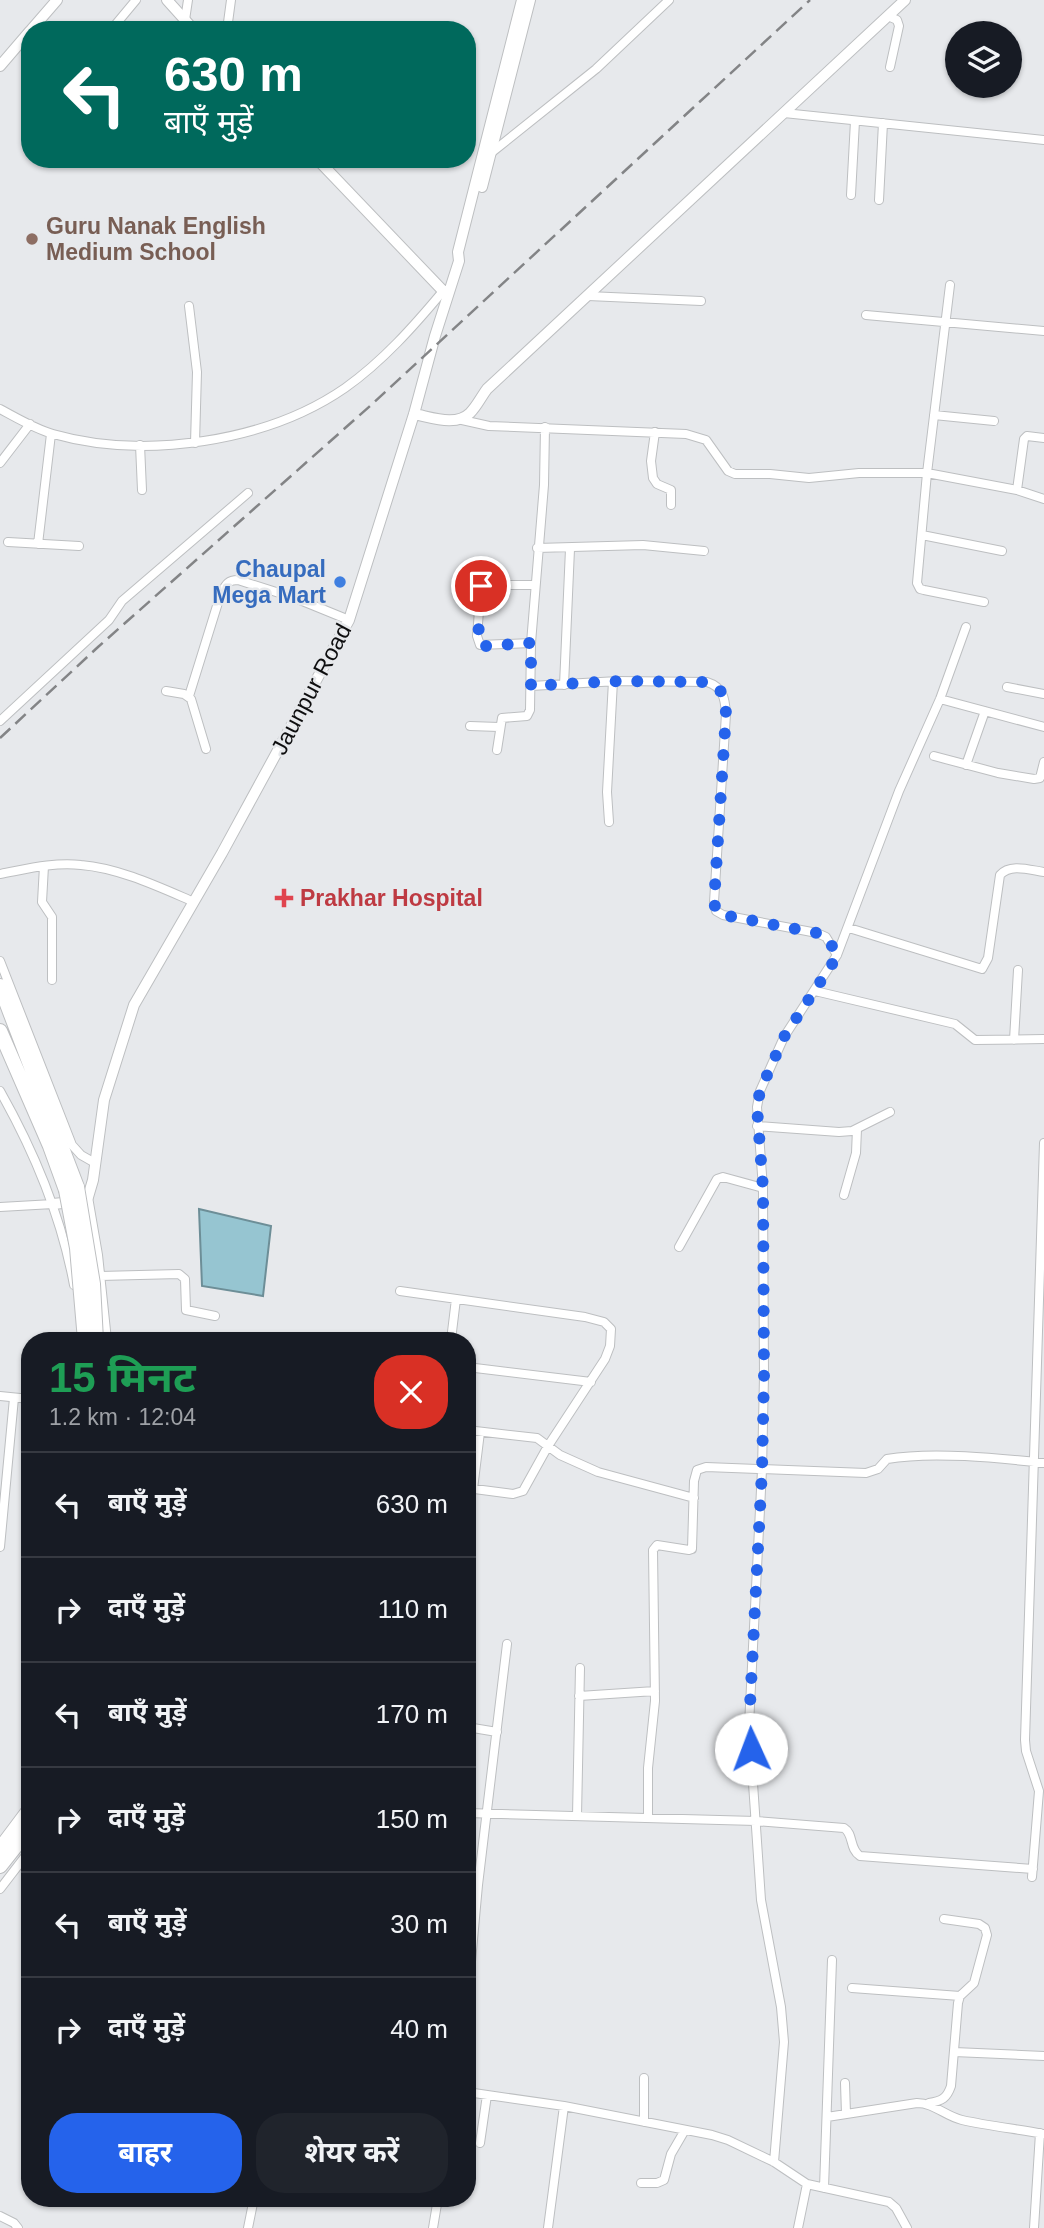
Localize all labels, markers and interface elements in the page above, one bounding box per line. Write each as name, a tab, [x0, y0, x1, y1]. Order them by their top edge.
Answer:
map controls	[945, 21, 1022, 98]
button: layers	[945, 21, 1022, 98]
text: 630 m	[164, 47, 303, 101]
icon: left	[49, 49, 140, 140]
text: बाएँ मुड़ें	[164, 104, 253, 140]
place label: Guru Nanak English Medium School	[46, 213, 266, 265]
marker: Guru Nanak English Medium School	[24, 231, 40, 247]
place label: Chaupal Mega Mart	[212, 556, 326, 608]
pin	[451, 556, 511, 616]
icon: arrive	[462, 567, 500, 605]
marker: Chaupal Mega Mart	[332, 574, 348, 590]
street label: Jaunpur Road	[266, 619, 356, 759]
place label: Prakhar Hospital	[300, 885, 483, 911]
marker: Prakhar Hospital	[274, 888, 294, 908]
text: 15 मिनट	[49, 1354, 196, 1401]
button: close	[374, 1355, 448, 1429]
text: 1.2 km · 12:04	[49, 1404, 196, 1430]
icon: left	[49, 1486, 87, 1524]
text: बाएँ मुड़ें	[108, 1487, 187, 1517]
text: 630 m	[376, 1489, 448, 1519]
icon: right	[49, 1591, 87, 1629]
text: दाएँ मुड़ें	[108, 1592, 185, 1622]
text: 110 m	[378, 1594, 448, 1624]
icon: left	[49, 1696, 87, 1734]
text: बाएँ मुड़ें	[108, 1697, 187, 1727]
text: 170 m	[376, 1699, 448, 1729]
position arrow	[714, 1712, 788, 1786]
icon: right	[49, 1801, 87, 1839]
text: दाएँ मुड़ें	[108, 1802, 185, 1832]
text: 150 m	[376, 1804, 448, 1834]
icon: left	[49, 1906, 87, 1944]
text: बाएँ मुड़ें	[108, 1907, 187, 1937]
text: 30 m	[390, 1909, 448, 1939]
icon: right	[49, 2011, 87, 2049]
text: दाएँ मुड़ें	[108, 2012, 185, 2042]
text: 40 m	[390, 2014, 448, 2044]
button: बाहर	[49, 2113, 242, 2193]
button: शेयर करें	[256, 2113, 448, 2193]

